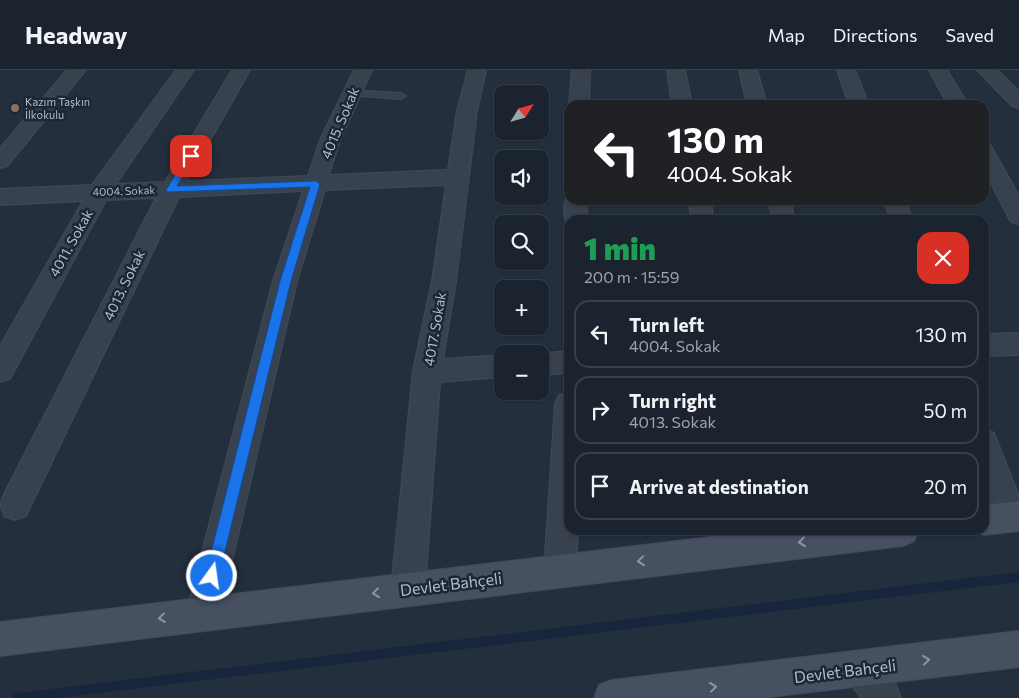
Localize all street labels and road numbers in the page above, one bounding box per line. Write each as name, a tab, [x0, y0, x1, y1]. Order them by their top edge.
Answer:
street label: 4015. Sokak	[317, 84, 362, 161]
street label: 4004. Sokak	[92, 183, 156, 198]
street label: 4011. Sokak	[45, 206, 96, 279]
street label: 4013. Sokak	[99, 246, 148, 323]
street label: 4017. Sokak	[420, 290, 449, 367]
street label: Devlet Bahçeli	[399, 568, 503, 599]
street label: Devlet Bahçeli	[793, 655, 897, 686]

